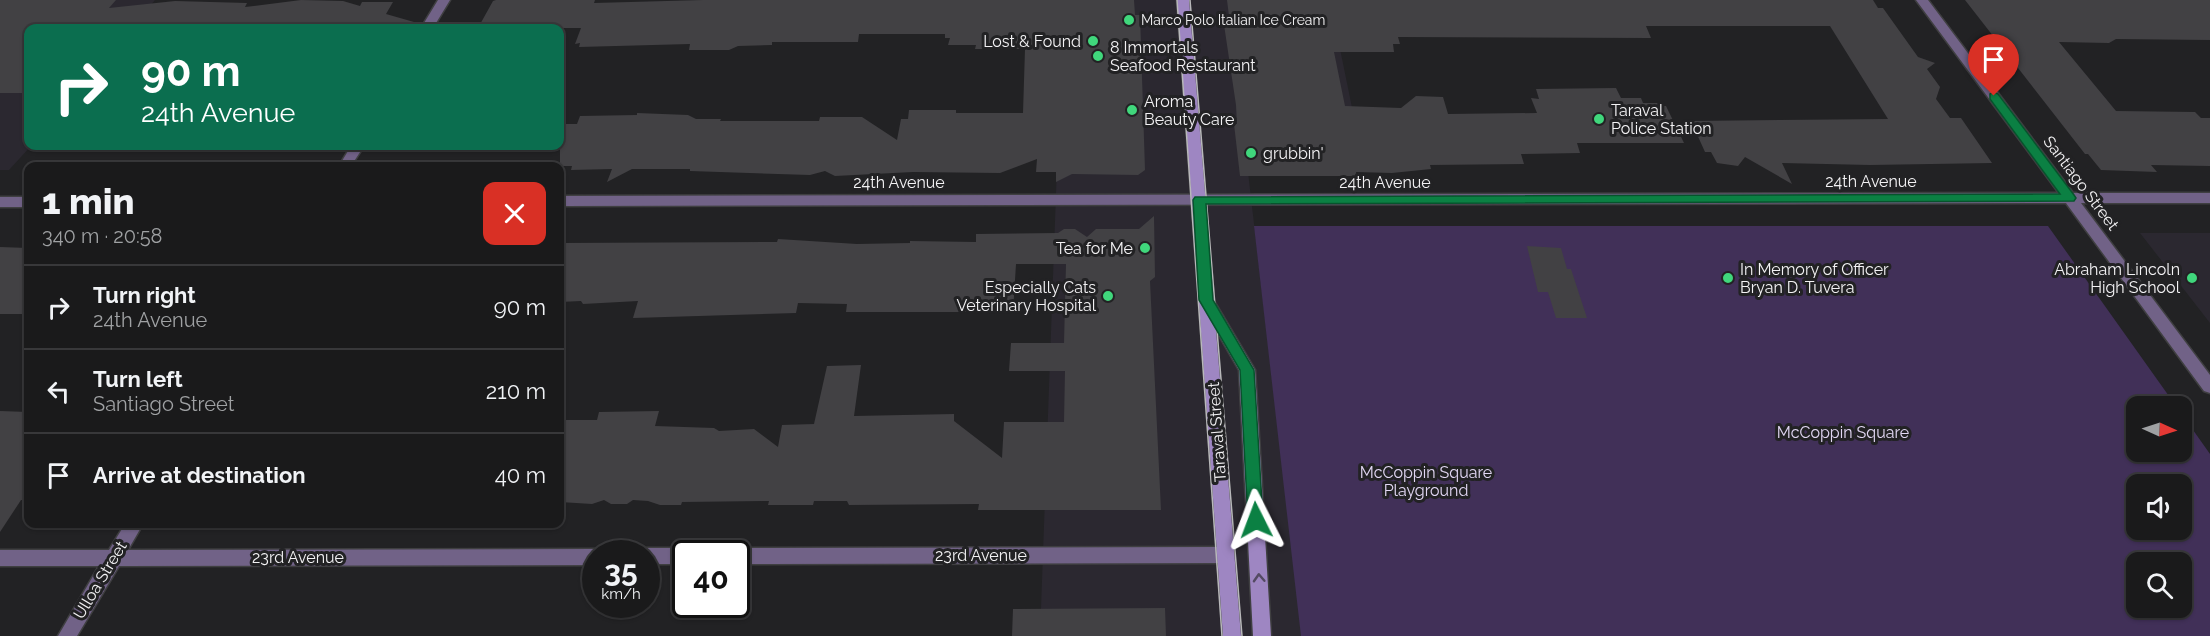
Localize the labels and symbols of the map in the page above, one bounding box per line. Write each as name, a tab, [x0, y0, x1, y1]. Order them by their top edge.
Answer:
place label: Marco Polo Italian Ice Cream	[1141, 12, 1325, 28]
marker: Marco Polo Italian Ice Cream	[1122, 13, 1136, 27]
place label: Lost & Found	[983, 32, 1081, 51]
marker: Lost & Found	[1086, 34, 1100, 48]
pin	[1968, 34, 2019, 96]
place label: 8 Immortals Seafood Restaurant	[1110, 38, 1256, 75]
marker: 8 Immortals Seafood Restaurant	[1091, 49, 1105, 63]
place label: Aroma Beauty Care	[1144, 92, 1234, 129]
place label: Taraval Police Station	[1611, 101, 1712, 138]
marker: Aroma Beauty Care	[1125, 103, 1139, 117]
marker: Taraval Police Station	[1592, 112, 1606, 126]
street label: Santiago Street	[2039, 132, 2123, 234]
place label: grubbin'	[1263, 144, 1324, 163]
marker: grubbin'	[1244, 146, 1258, 160]
street label: 24th Avenue	[1825, 172, 1917, 191]
street label: 24th Avenue	[853, 173, 945, 192]
street label: 24th Avenue	[1339, 173, 1431, 192]
place label: Tea for Me	[1056, 239, 1133, 258]
marker: Tea for Me	[1138, 241, 1152, 255]
place label: In Memory of Officer Bryan D. Tuvera	[1740, 260, 1889, 297]
place label: Abraham Lincoln High School	[2054, 260, 2181, 297]
marker: In Memory of Officer Bryan D. Tuvera	[1721, 271, 1735, 285]
marker: Abraham Lincoln High School	[2185, 271, 2199, 285]
place label: Especially Cats Veterinary Hospital	[956, 278, 1097, 315]
marker: Especially Cats Veterinary Hospital	[1101, 289, 1115, 303]
street label: Taraval Street	[1204, 381, 1230, 483]
north arrow	[2126, 396, 2192, 462]
park label: McCoppin Square	[1777, 423, 1909, 442]
park label: McCoppin Square Playground	[1360, 463, 1492, 500]
position arrow	[1224, 488, 1288, 552]
street label: Ulloa Street	[69, 537, 131, 622]
speed limit sign: 40	[672, 540, 750, 618]
street label: 23rd Avenue	[935, 546, 1027, 565]
street label: 23rd Avenue	[252, 548, 344, 567]
one-way arrow	[1253, 573, 1266, 582]

